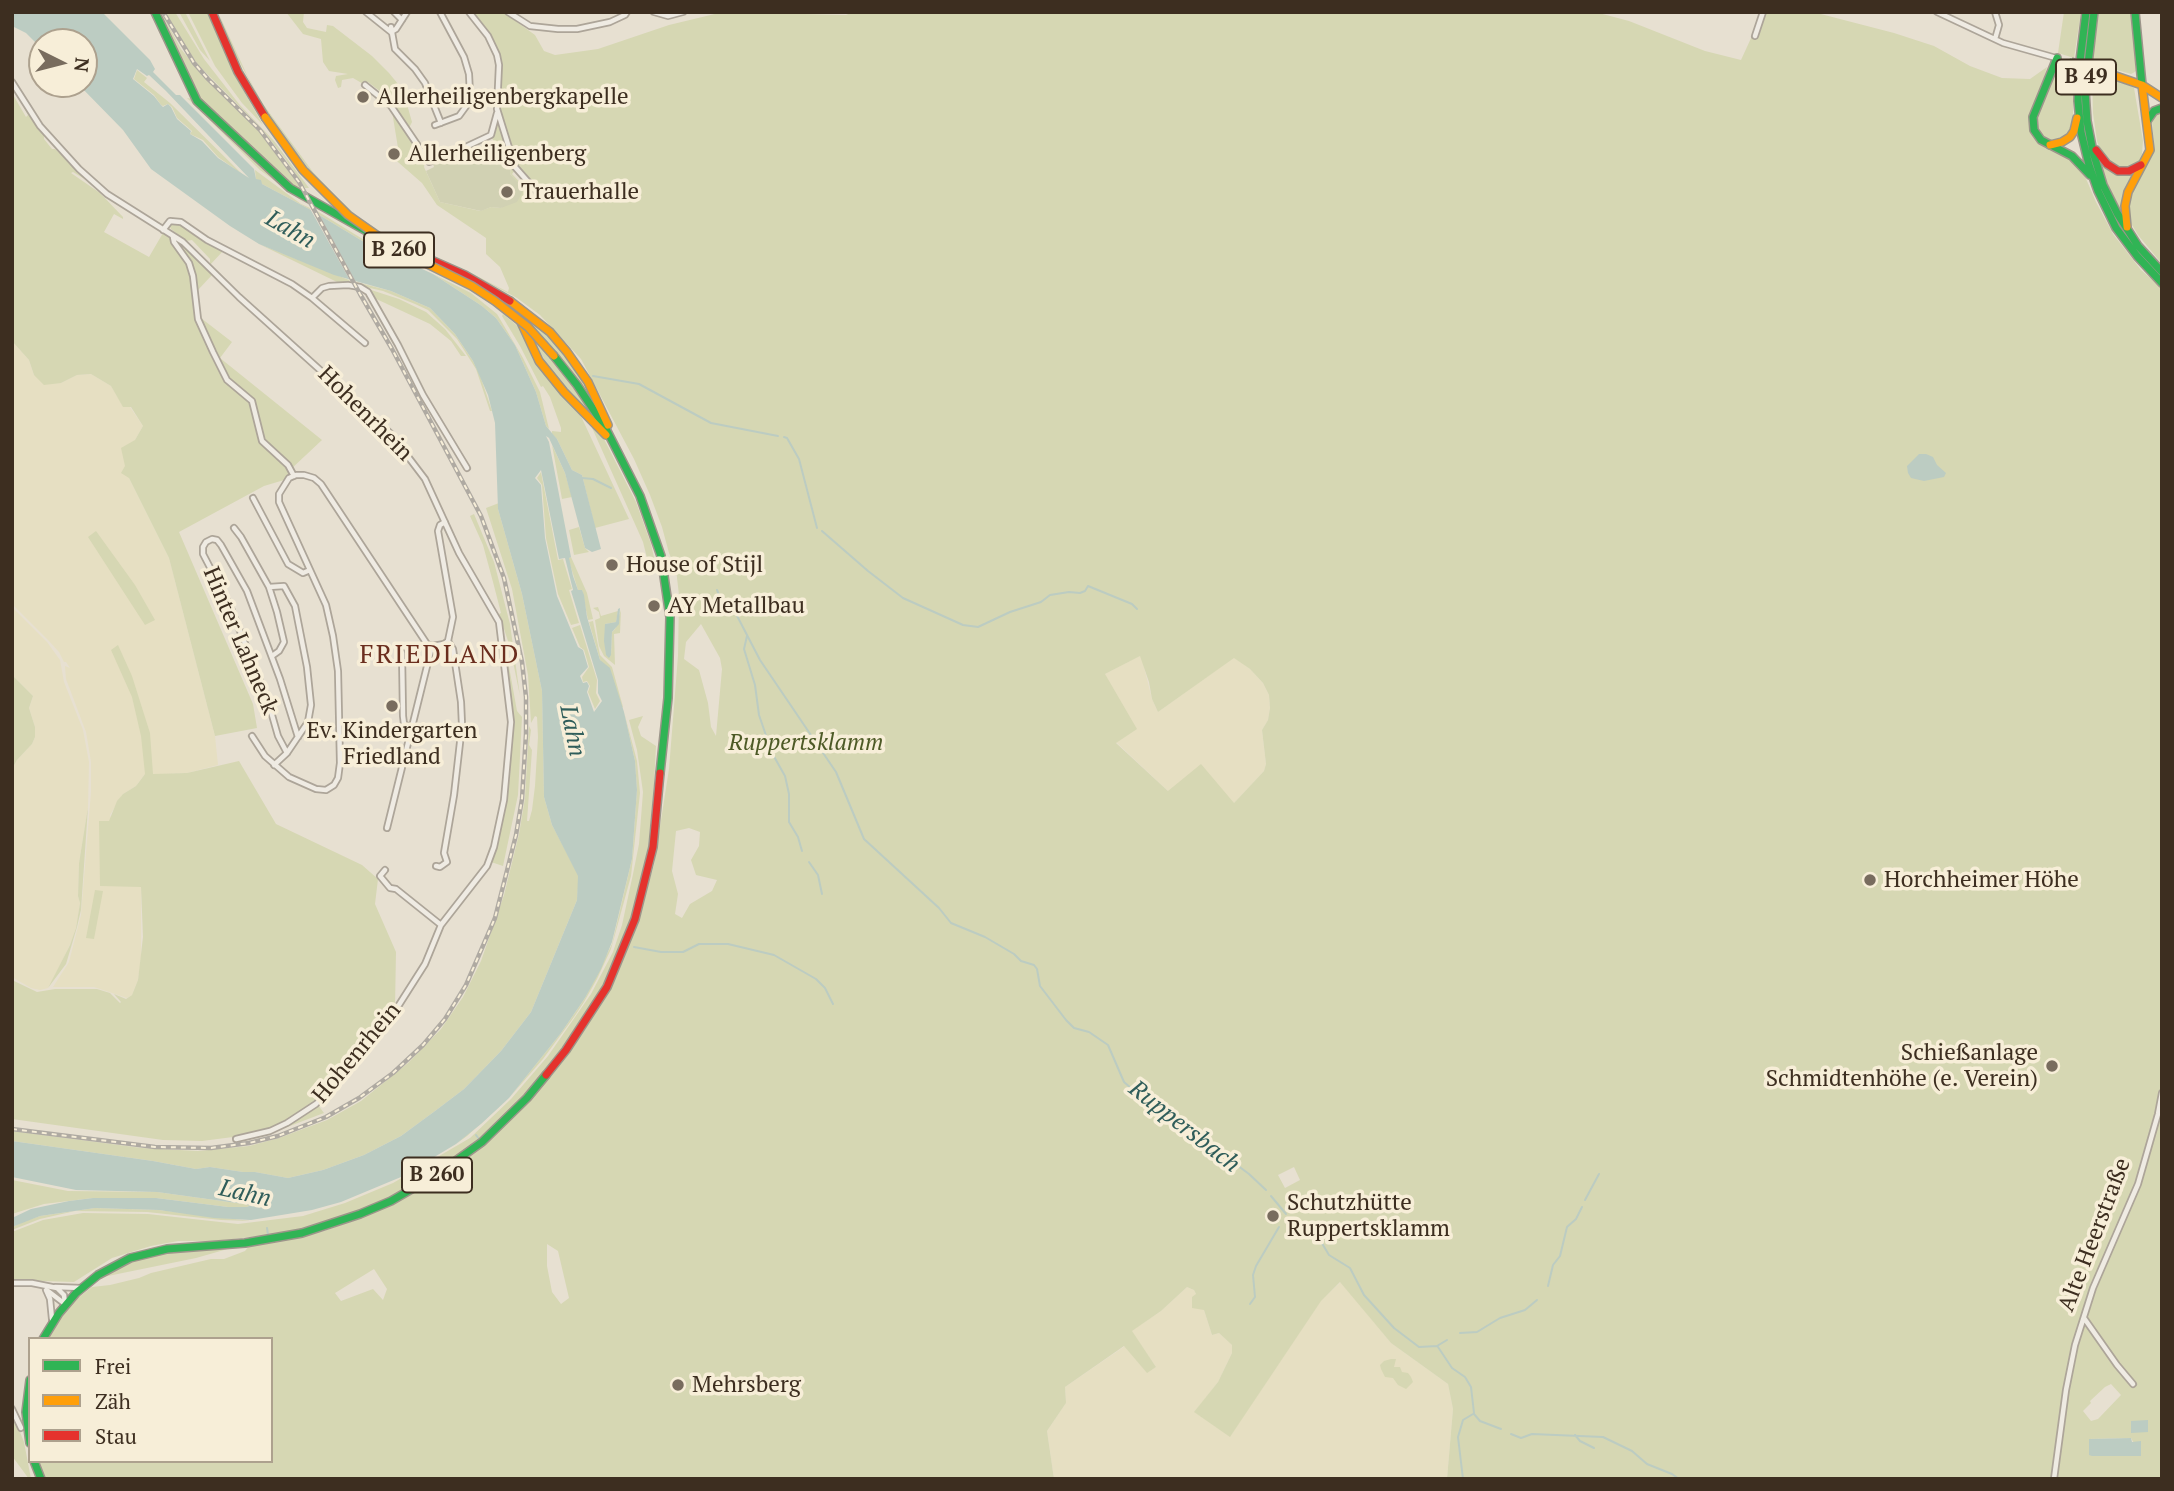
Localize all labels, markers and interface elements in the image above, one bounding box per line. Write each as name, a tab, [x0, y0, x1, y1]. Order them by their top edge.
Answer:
north arrow	[28, 28, 98, 98]
text: N	[69, 57, 96, 74]
road number: B 49	[2056, 60, 2116, 94]
place label: Allerheiligenbergkapelle	[377, 83, 629, 111]
marker: Allerheiligenbergkapelle	[355, 89, 371, 105]
place label: Allerheiligenberg	[408, 140, 586, 168]
marker: Allerheiligenberg	[386, 146, 402, 162]
place label: Trauerhalle	[521, 178, 639, 206]
marker: Trauerhalle	[499, 184, 515, 200]
water label: Lahn	[260, 205, 320, 255]
road number: B 260	[364, 232, 434, 268]
street label: Hohenrhein	[312, 361, 418, 467]
place label: House of Stijl	[626, 551, 763, 579]
marker: House of Stijl	[604, 557, 620, 573]
street label: Hinter Lahneck	[197, 563, 283, 719]
place label: AY Metallbau	[668, 592, 805, 620]
marker: AY Metallbau	[646, 598, 662, 614]
district label: FRIEDLAND	[361, 640, 519, 672]
marker: Ev. Kindergarten Friedland	[384, 698, 400, 714]
water label: Lahn	[553, 703, 591, 759]
place label: Ev. Kindergarten Friedland	[306, 717, 478, 771]
park label: Ruppertsklamm	[729, 729, 883, 757]
place label: Horchheimer Höhe	[1884, 866, 2079, 894]
marker: Horchheimer Höhe	[1862, 872, 1878, 888]
street label: Hohenrhein	[307, 997, 407, 1109]
place label: Schießanlage Schmidtenhöhe (e. Verein)	[1766, 1039, 2038, 1093]
marker: Schießanlage Schmidtenhöhe (e. Verein)	[2044, 1058, 2060, 1074]
water label: Ruppersbach	[1123, 1075, 1245, 1179]
street label: Alte Heerstraße	[2053, 1154, 2137, 1316]
road number: B 260	[402, 1158, 472, 1192]
water label: Lahn	[216, 1174, 274, 1214]
place label: Schutzhütte Ruppertsklamm	[1287, 1189, 1450, 1243]
marker: Schutzhütte Ruppertsklamm	[1265, 1208, 1281, 1224]
legend	[28, 1337, 273, 1463]
text: Frei	[95, 1352, 131, 1380]
place label: Mehrsberg	[692, 1371, 801, 1399]
marker: Mehrsberg	[670, 1377, 686, 1393]
text: Zäh	[95, 1387, 131, 1415]
text: Stau	[95, 1422, 137, 1450]

